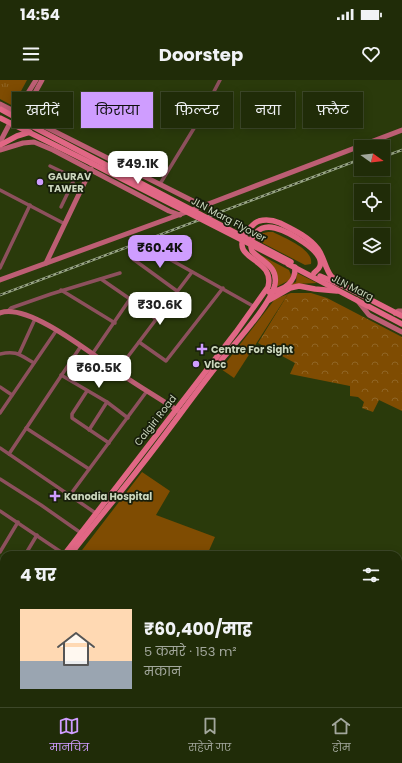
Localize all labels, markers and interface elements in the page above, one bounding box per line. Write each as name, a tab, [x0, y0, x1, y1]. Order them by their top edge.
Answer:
text: 14:54	[20, 4, 60, 25]
text: Doorstep	[159, 42, 243, 67]
icon: menu	[20, 43, 42, 65]
icon: heart	[360, 43, 382, 65]
chip: खरीदें	[12, 92, 73, 128]
chip: किराया	[81, 92, 153, 128]
chip: फ़िल्टर	[161, 92, 233, 128]
chip: नया	[241, 92, 295, 128]
chip: फ़्लैट	[303, 92, 363, 128]
north arrow	[354, 140, 390, 176]
map controls	[354, 140, 390, 264]
pin: ₹49.1K	[105, 151, 171, 185]
text: ₹49.1K	[117, 154, 159, 173]
place label: GAURAV TAWER	[48, 169, 92, 196]
marker: GAURAV TAWER	[35, 177, 45, 187]
button: locate	[354, 184, 390, 220]
street label: JLN Marg Flyover	[189, 193, 269, 246]
button: layers	[354, 228, 390, 264]
pin: ₹60.4K	[127, 235, 193, 269]
text: ₹60.4K	[137, 238, 183, 257]
street label: JLN Marg	[329, 271, 376, 304]
pin: ₹30.6K	[127, 292, 193, 326]
text: ₹30.6K	[137, 295, 183, 314]
place label: Centre For Sight	[211, 342, 293, 357]
marker: Centre For Sight	[196, 343, 208, 355]
pin: ₹60.5K	[66, 355, 132, 389]
place label: Vlcc	[204, 357, 226, 372]
text: ₹60.5K	[76, 358, 122, 377]
marker: Vlcc	[191, 359, 201, 369]
street label: Calgiri Road	[131, 392, 180, 449]
place label: Kanodia Hospital	[64, 489, 152, 504]
marker: Kanodia Hospital	[49, 490, 61, 502]
text: 4 घर	[20, 563, 56, 587]
icon: filters	[360, 564, 382, 586]
text: ₹60,400/माह	[144, 617, 252, 641]
icon: home	[52, 625, 100, 673]
text: 5 कमरे · 153 m²	[144, 642, 237, 661]
text: मकान	[144, 662, 181, 681]
tab: मानचित्र	[50, 715, 89, 756]
tab: सहेजे गए	[188, 715, 231, 756]
tab: होम	[330, 715, 352, 756]

